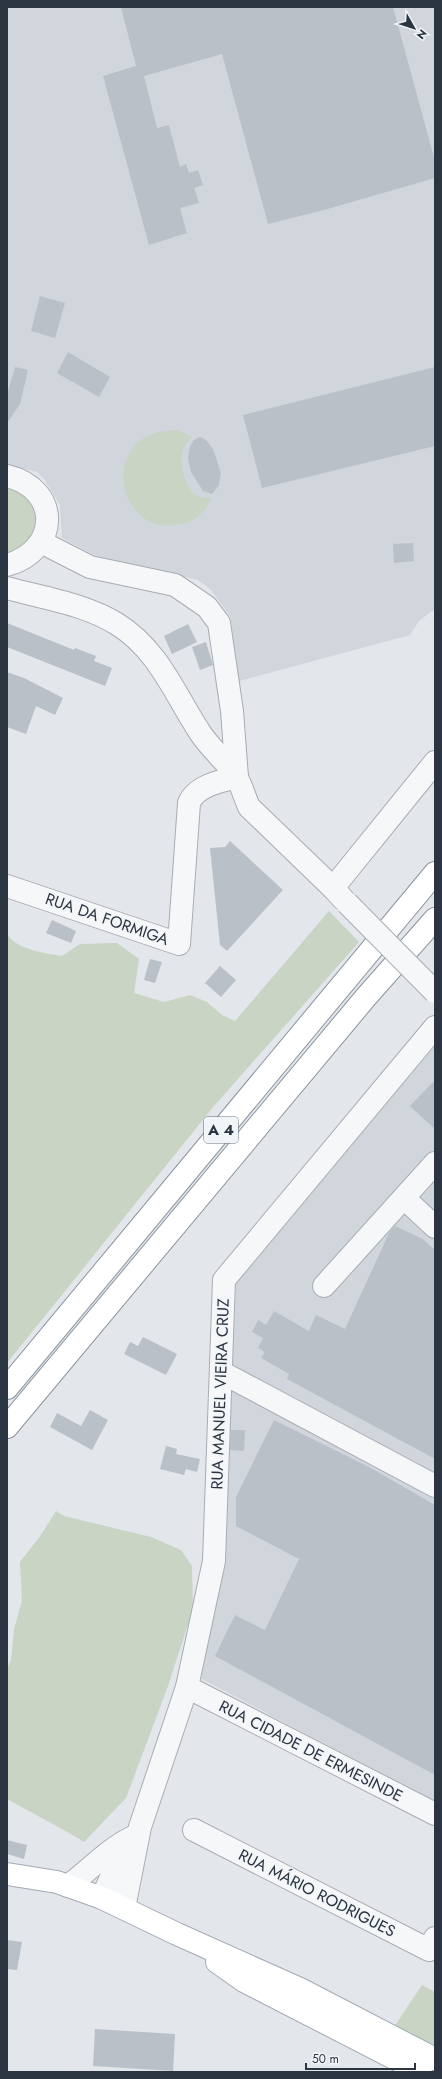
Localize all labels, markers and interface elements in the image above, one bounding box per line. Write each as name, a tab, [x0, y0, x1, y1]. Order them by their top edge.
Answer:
north arrow	[394, 8, 434, 48]
text: N	[413, 26, 431, 43]
street label: RUA DA FORMIGA	[42, 887, 172, 951]
road number: A 4	[204, 1117, 238, 1143]
street label: RUA MANUEL VIEIRA CRUZ	[205, 1298, 235, 1490]
street label: RUA CIDADE DE ERMESINDE	[215, 1695, 407, 1807]
street label: RUA MÁRIO RODRIGUES	[234, 1843, 400, 1943]
scale bar	[306, 2045, 415, 2071]
text: 50 m	[312, 2050, 339, 2068]

